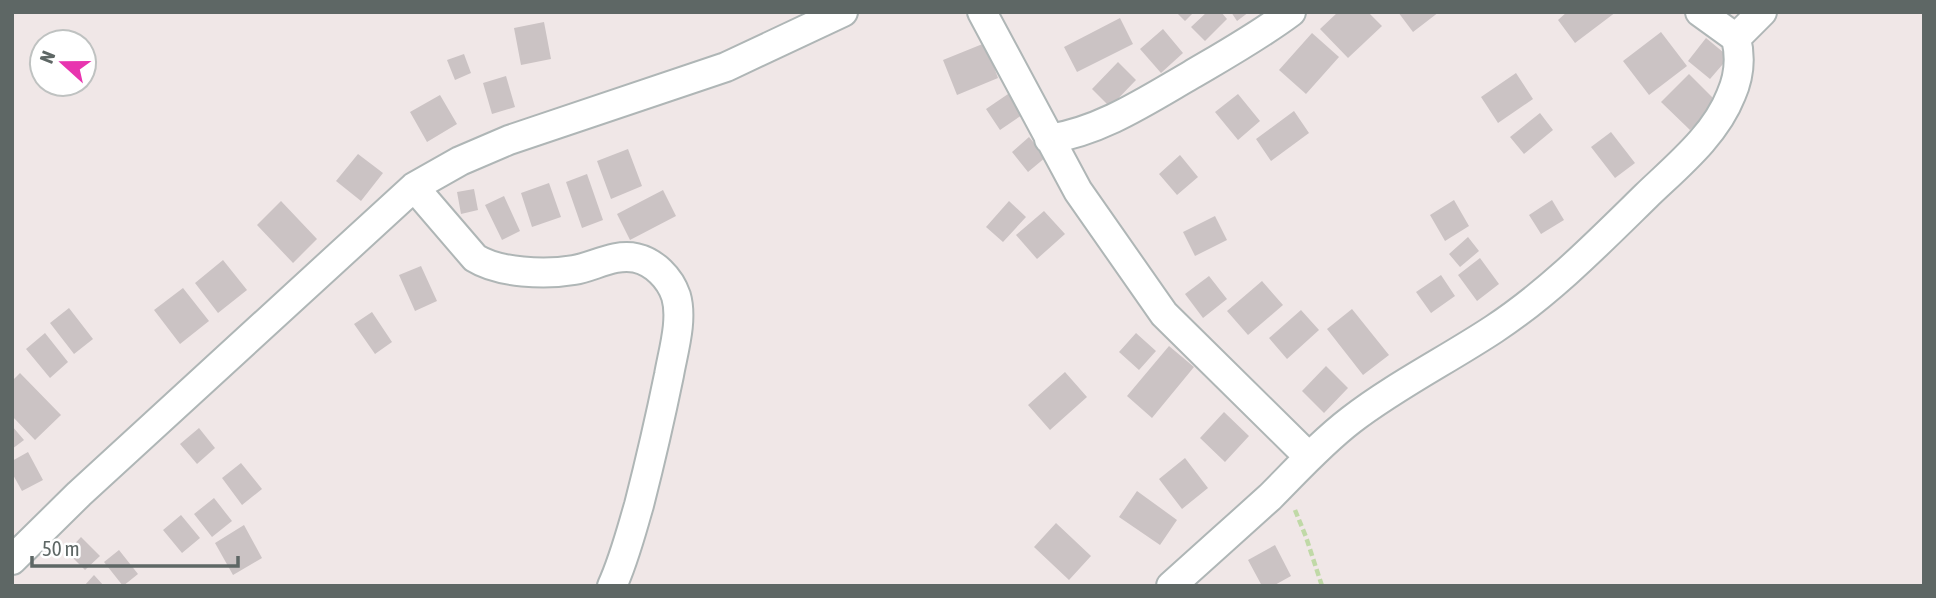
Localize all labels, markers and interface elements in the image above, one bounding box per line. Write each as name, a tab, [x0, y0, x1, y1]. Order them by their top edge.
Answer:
north arrow	[28, 28, 98, 98]
text: N	[35, 48, 59, 66]
scale bar	[32, 524, 238, 568]
text: 50 m	[42, 536, 80, 560]

